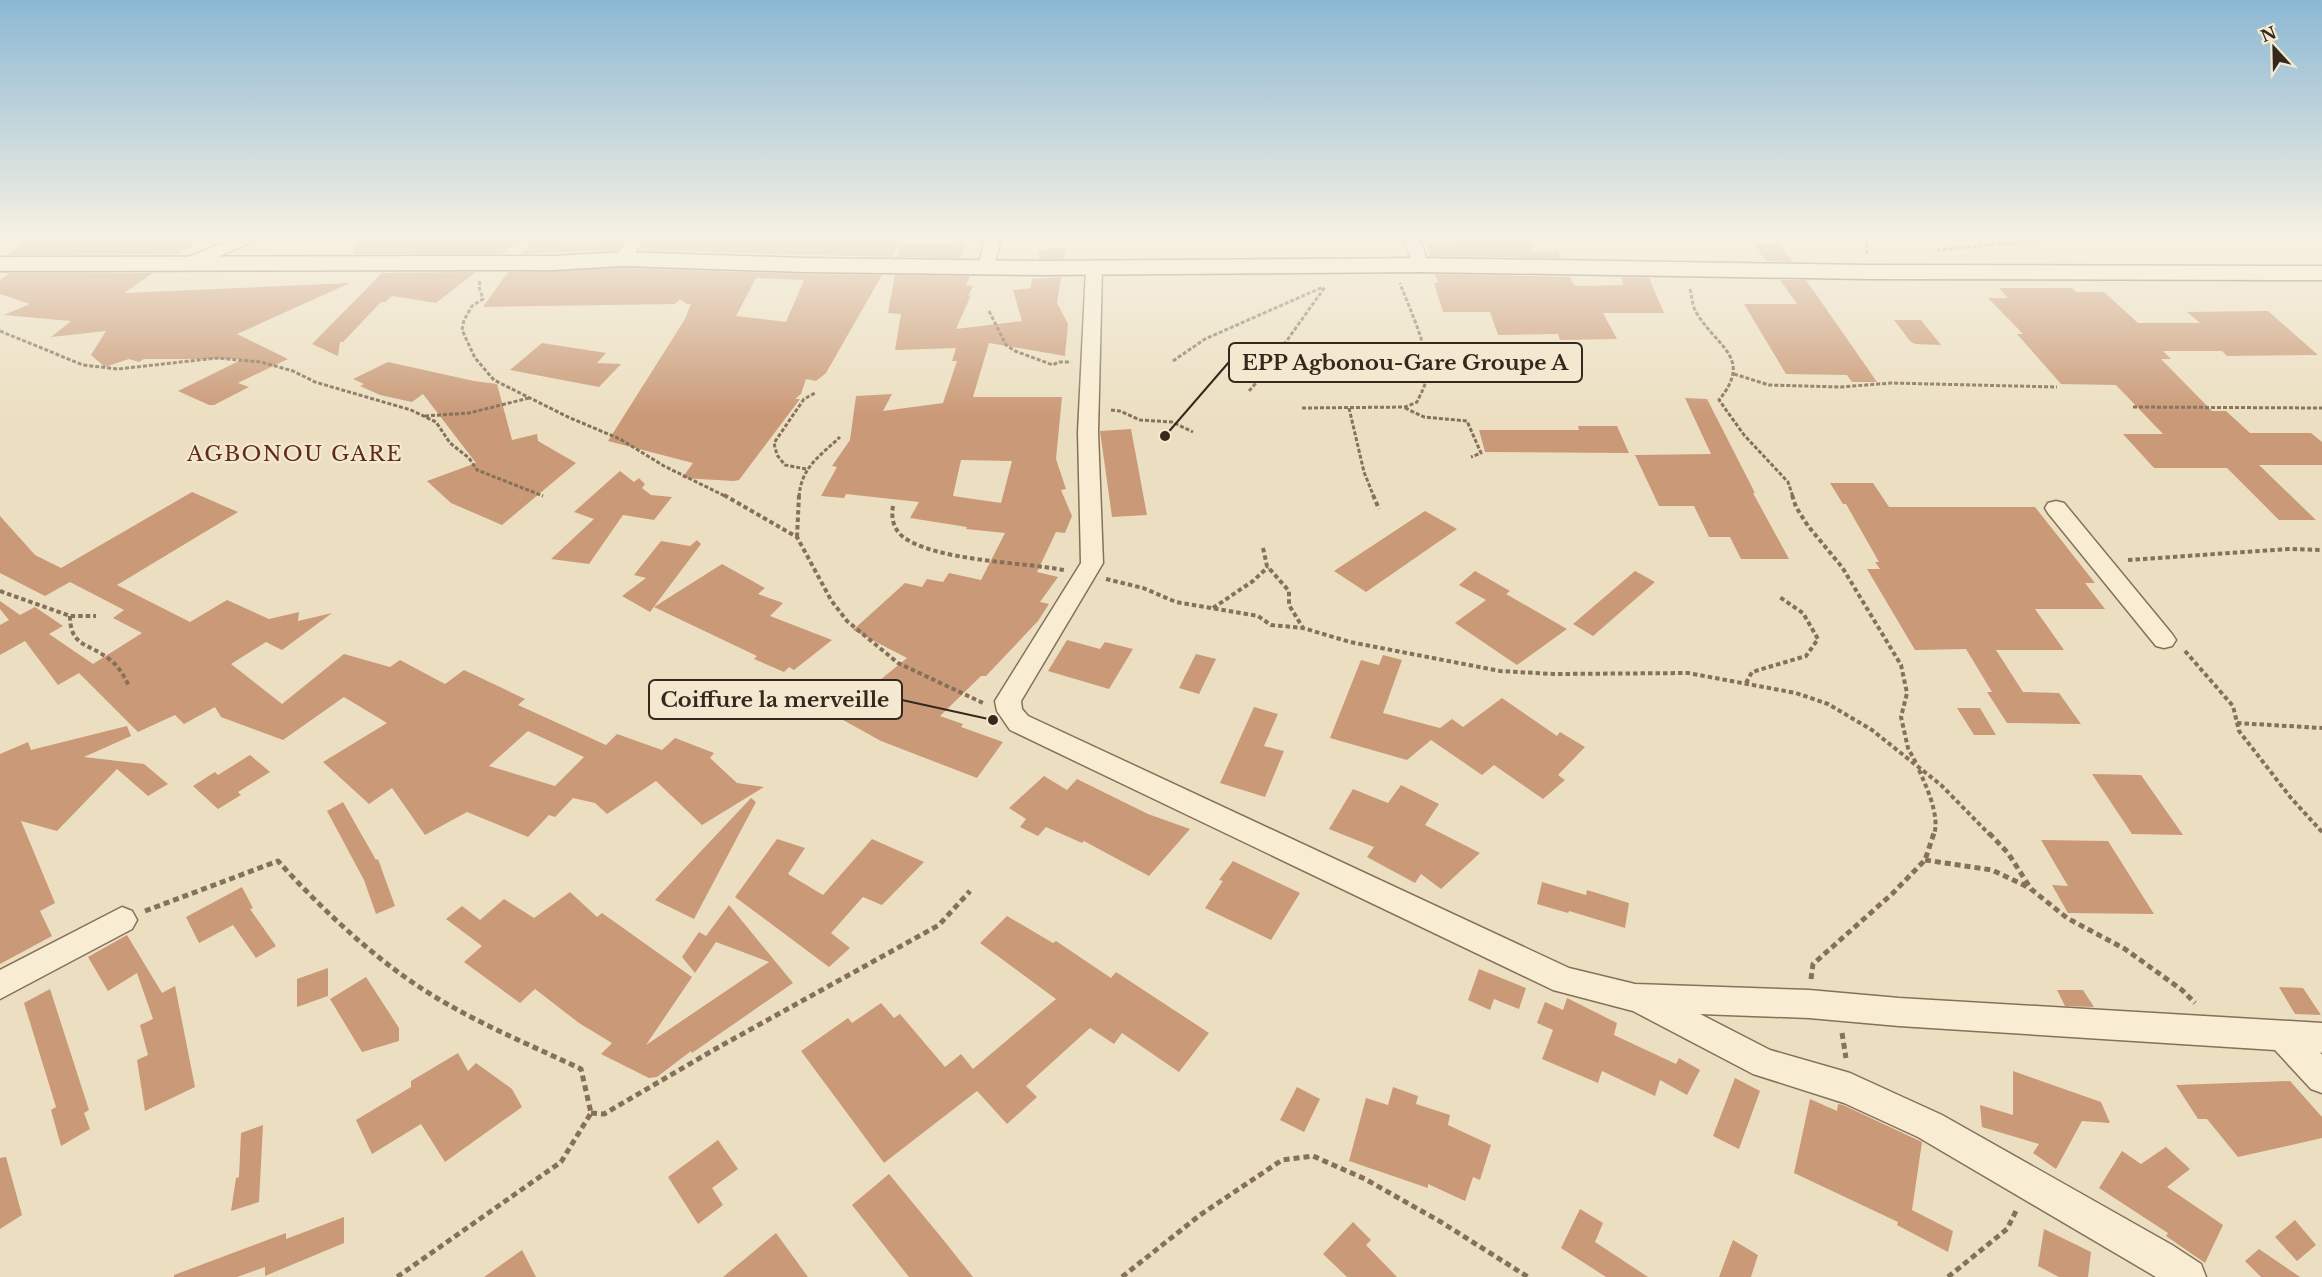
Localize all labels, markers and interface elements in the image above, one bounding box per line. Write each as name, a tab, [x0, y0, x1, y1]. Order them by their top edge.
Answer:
north arrow	[2244, 18, 2304, 78]
text: N	[2258, 22, 2279, 46]
callout: EPP Agbonou-Gare Groupe A	[1229, 343, 1582, 382]
text: EPP Agbonou-Gare Groupe A	[1242, 350, 1569, 376]
district label: AGBONOU GARE	[186, 441, 403, 467]
callout: Coiffure la merveille	[649, 680, 902, 719]
text: Coiffure la merveille	[661, 687, 889, 713]

